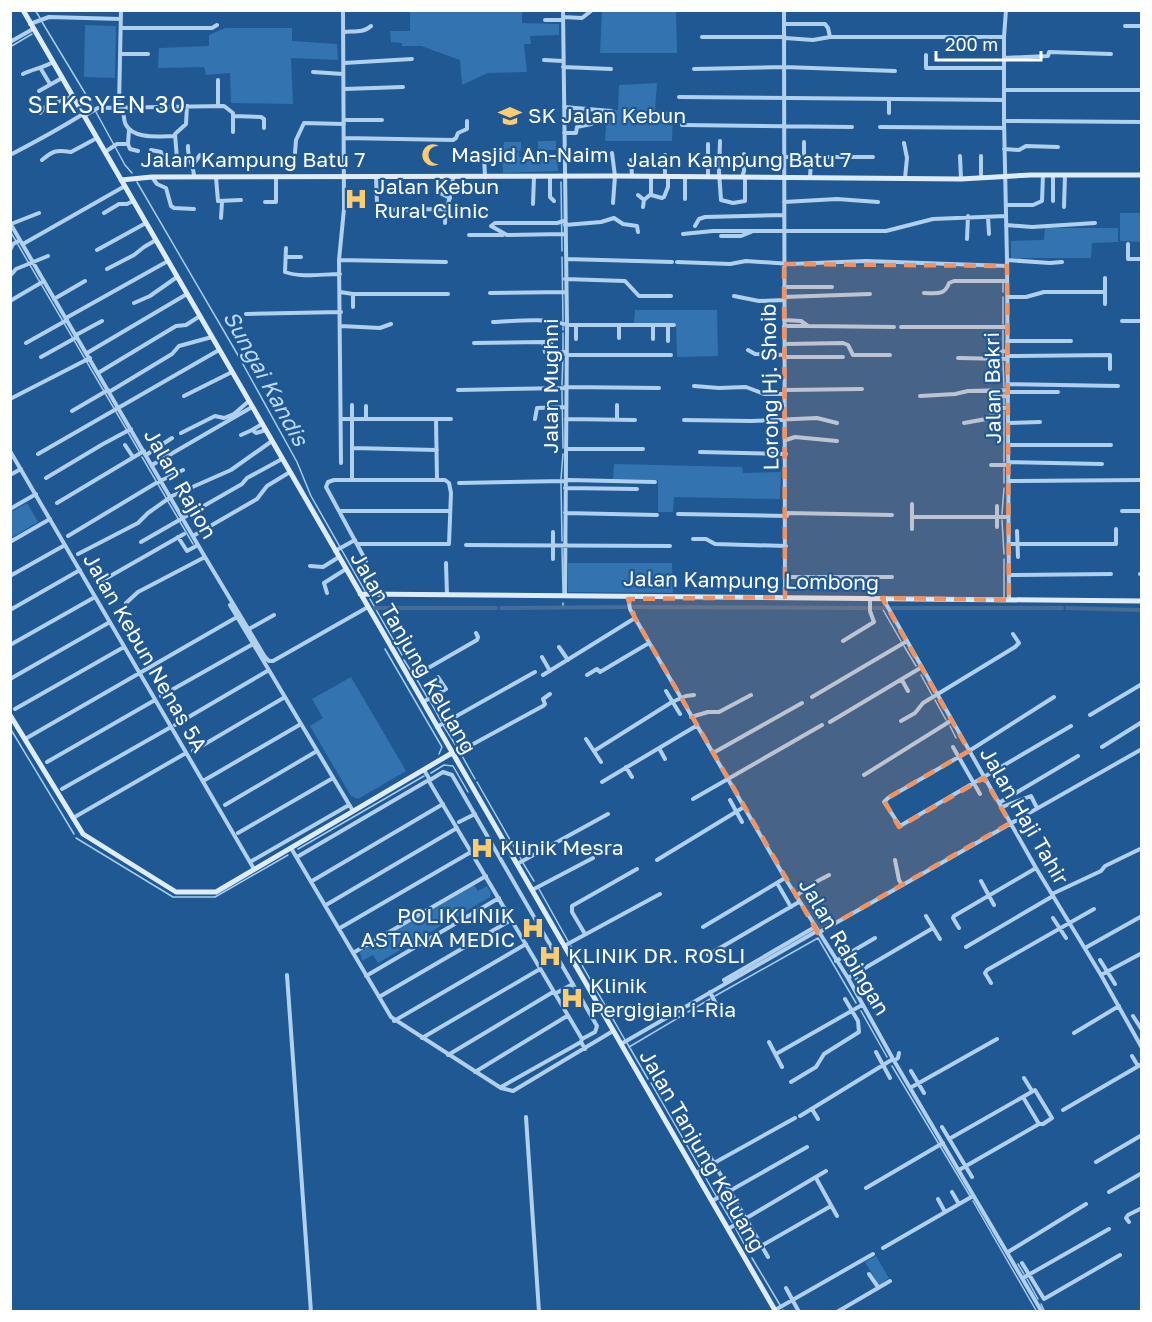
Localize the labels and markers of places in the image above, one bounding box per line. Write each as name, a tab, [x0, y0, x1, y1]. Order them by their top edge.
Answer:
place label: SK Jalan Kebun	[528, 102, 686, 128]
school or university icon: SK Jalan Kebun	[497, 103, 523, 129]
place label: Masjid An-Naim	[451, 141, 608, 167]
mosque icon: Masjid An-Naim	[420, 142, 446, 168]
place label: Jalan Kebun Rural Clinic	[374, 173, 499, 223]
hospital icon: Jalan Kebun Rural Clinic	[343, 186, 369, 212]
place label: Klinik Mesra	[500, 834, 624, 860]
hospital icon: Klinik Mesra	[469, 835, 495, 861]
place label: POLIKLINIK ASTANA MEDIC	[361, 902, 515, 952]
hospital icon: POLIKLINIK ASTANA MEDIC	[520, 915, 546, 941]
place label: KLINIK DR. ROSLI	[568, 942, 746, 968]
hospital icon: KLINIK DR. ROSLI	[537, 943, 563, 969]
place label: Klinik Pergigian i-Ria	[590, 972, 736, 1022]
hospital icon: Klinik Pergigian i-Ria	[559, 985, 585, 1011]

